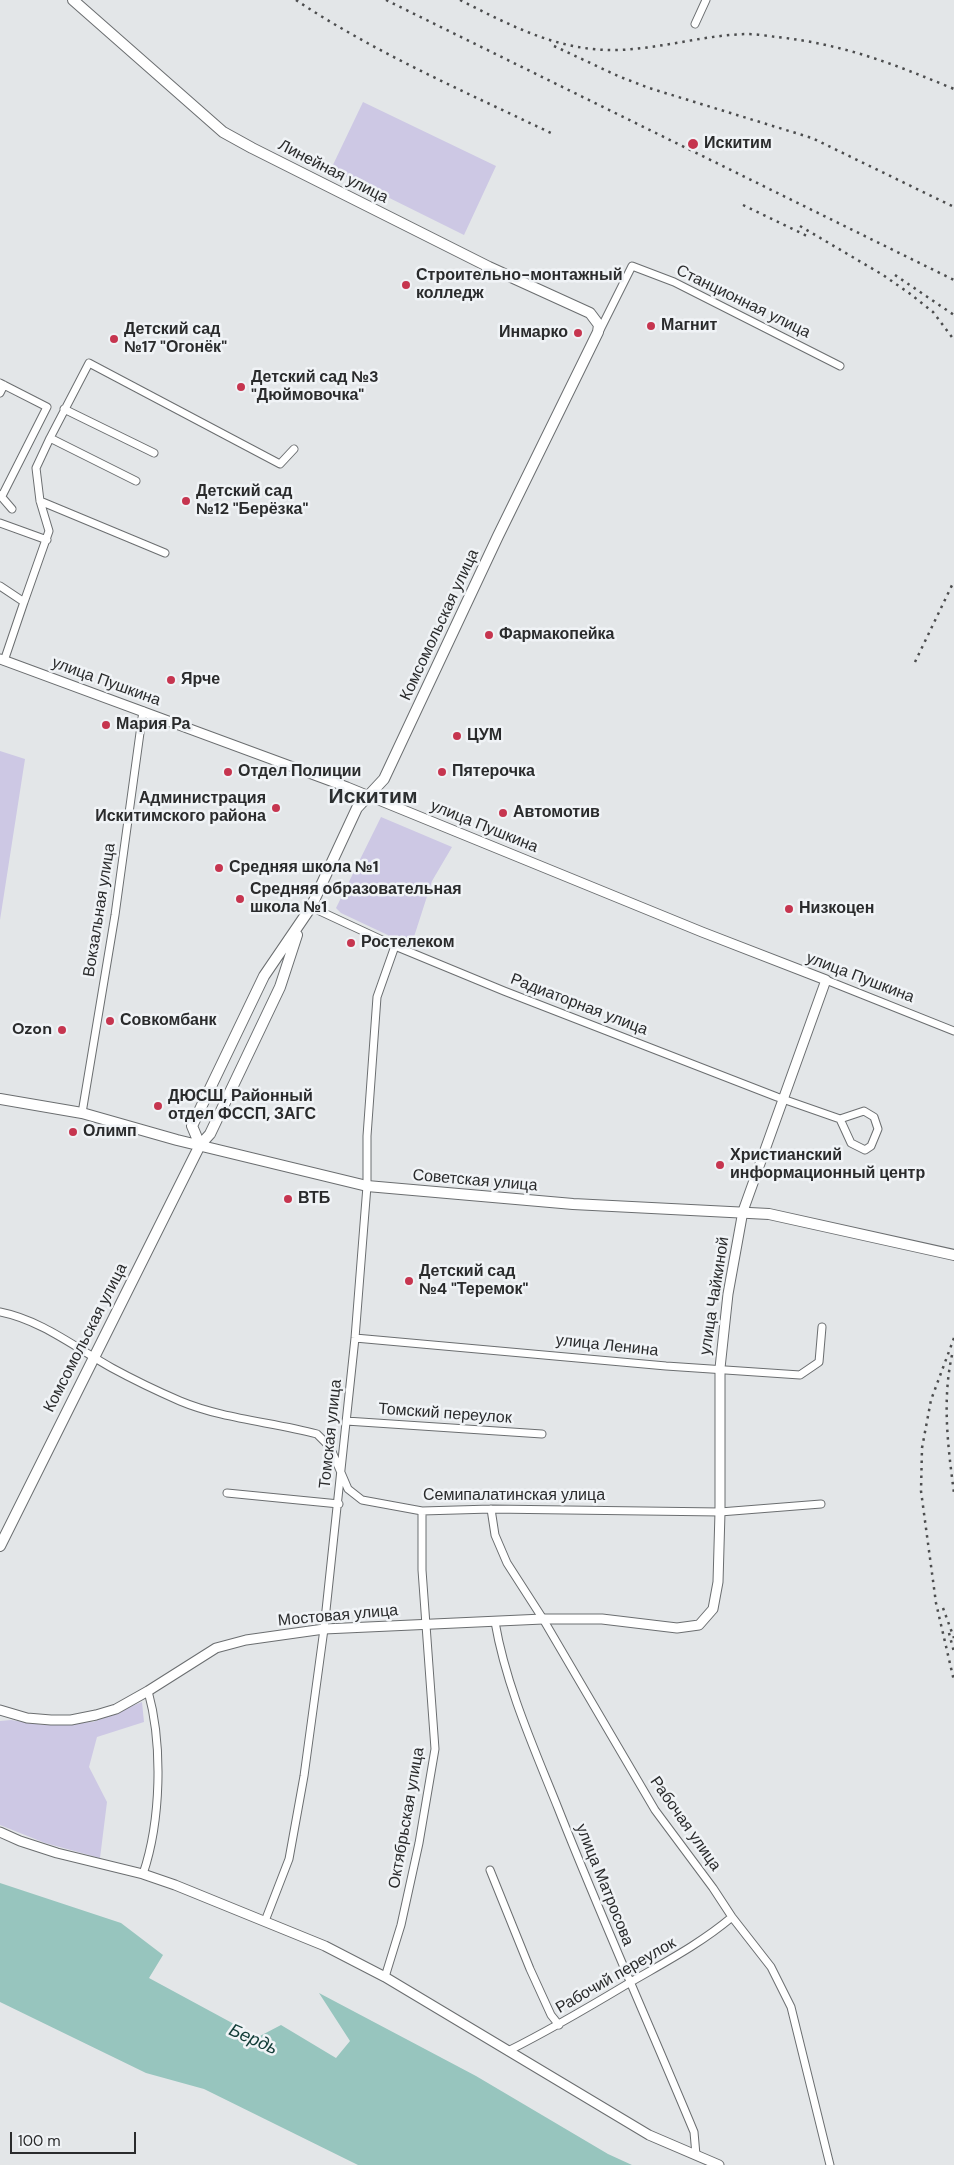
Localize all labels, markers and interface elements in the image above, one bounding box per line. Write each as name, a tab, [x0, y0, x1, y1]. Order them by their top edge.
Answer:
place label: Искитим	[704, 134, 772, 154]
street label: Линейная улица	[275, 136, 391, 208]
marker: Искитим	[686, 137, 700, 151]
street label: Станционная улица	[673, 261, 813, 343]
place label: Строительно-монтажный колледж	[416, 266, 622, 304]
marker: Строительно-монтажный колледж	[400, 279, 412, 291]
place label: Магнит	[661, 316, 717, 336]
place label: Детский сад №17 "Огонёк"	[124, 320, 227, 358]
marker: Магнит	[645, 320, 657, 332]
place label: Инмарко	[499, 323, 568, 343]
marker: Инмарко	[572, 327, 584, 339]
marker: Детский сад №17 "Огонёк"	[108, 333, 120, 345]
place label: Детский сад №3 "Дюймовочка"	[251, 368, 379, 406]
marker: Детский сад №3 "Дюймовочка"	[235, 381, 247, 393]
place label: Детский сад №12 "Берёзка"	[196, 482, 308, 520]
marker: Детский сад №12 "Берёзка"	[180, 495, 192, 507]
street label: Комсомольская улица	[397, 546, 483, 704]
place label: Фармакопейка	[499, 625, 615, 645]
marker: Фармакопейка	[483, 629, 495, 641]
street label: улица Пушкина	[49, 653, 163, 711]
place label: Ярче	[181, 670, 220, 690]
marker: Ярче	[165, 674, 177, 686]
place label: Мария Ра	[116, 715, 190, 735]
marker: Мария Ра	[100, 719, 112, 731]
place label: ЦУМ	[467, 726, 502, 746]
marker: ЦУМ	[451, 730, 463, 742]
place label: Отдел Полиции	[238, 762, 361, 782]
place label: Пятерочка	[452, 762, 535, 782]
marker: Отдел Полиции	[222, 766, 234, 778]
marker: Пятерочка	[436, 766, 448, 778]
district label: Искитим	[329, 784, 417, 810]
place label: Администрация Искитимского района	[95, 789, 266, 827]
street label: улица Пушкина	[427, 797, 541, 857]
marker: Администрация Искитимского района	[270, 802, 282, 814]
place label: Автомотив	[513, 803, 600, 823]
marker: Автомотив	[497, 807, 509, 819]
street label: Вокзальная улица	[80, 842, 120, 978]
place label: Средняя школа №1	[229, 858, 378, 878]
marker: Средняя школа №1	[213, 862, 225, 874]
place label: Средняя образовательная школа №1	[250, 880, 461, 918]
marker: Средняя образовательная школа №1	[234, 893, 246, 905]
place label: Низкоцен	[799, 899, 874, 919]
marker: Низкоцен	[783, 903, 795, 915]
place label: Ростелеком	[361, 933, 455, 953]
marker: Ростелеком	[345, 937, 357, 949]
street label: улица Пушкина	[803, 949, 917, 1007]
street label: Радиаторная улица	[508, 970, 650, 1040]
place label: Совкомбанк	[120, 1011, 217, 1031]
marker: Совкомбанк	[104, 1015, 116, 1027]
place label: Ozon	[12, 1020, 52, 1040]
marker: Ozon	[56, 1024, 68, 1036]
place label: ДЮСШ, Районный отдел ФССП, ЗАГС	[168, 1087, 316, 1125]
marker: ДЮСШ, Районный отдел ФССП, ЗАГС	[152, 1100, 164, 1112]
place label: Олимп	[83, 1122, 137, 1142]
marker: Олимп	[67, 1126, 79, 1138]
place label: Христианский информационный центр	[730, 1146, 925, 1184]
marker: Христианский информационный центр	[714, 1159, 726, 1171]
street label: Советская улица	[412, 1166, 538, 1196]
place label: ВТБ	[298, 1189, 330, 1209]
marker: ВТБ	[282, 1193, 294, 1205]
street label: улица Чайкиной	[696, 1236, 734, 1356]
street label: Комсомольская улица	[40, 1260, 132, 1416]
place label: Детский сад №4 "Теремок"	[419, 1262, 528, 1300]
marker: Детский сад №4 "Теремок"	[403, 1275, 415, 1287]
street label: улица Ленина	[555, 1331, 659, 1361]
street label: Томская улица	[316, 1379, 346, 1489]
street label: Томский переулок	[378, 1400, 512, 1428]
street label: Семипалатинская улица	[423, 1486, 605, 1506]
street label: Мостовая улица	[277, 1601, 399, 1631]
street label: Октябрьская улица	[385, 1746, 429, 1890]
street label: Рабочая улица	[645, 1773, 725, 1875]
street label: улица Матросова	[571, 1821, 637, 1949]
street label: Рабочий переулок	[553, 1934, 679, 2018]
water label: Бердь	[225, 2020, 281, 2060]
scale bar	[12, 2122, 139, 2154]
text: 100 m	[18, 2131, 61, 2151]

